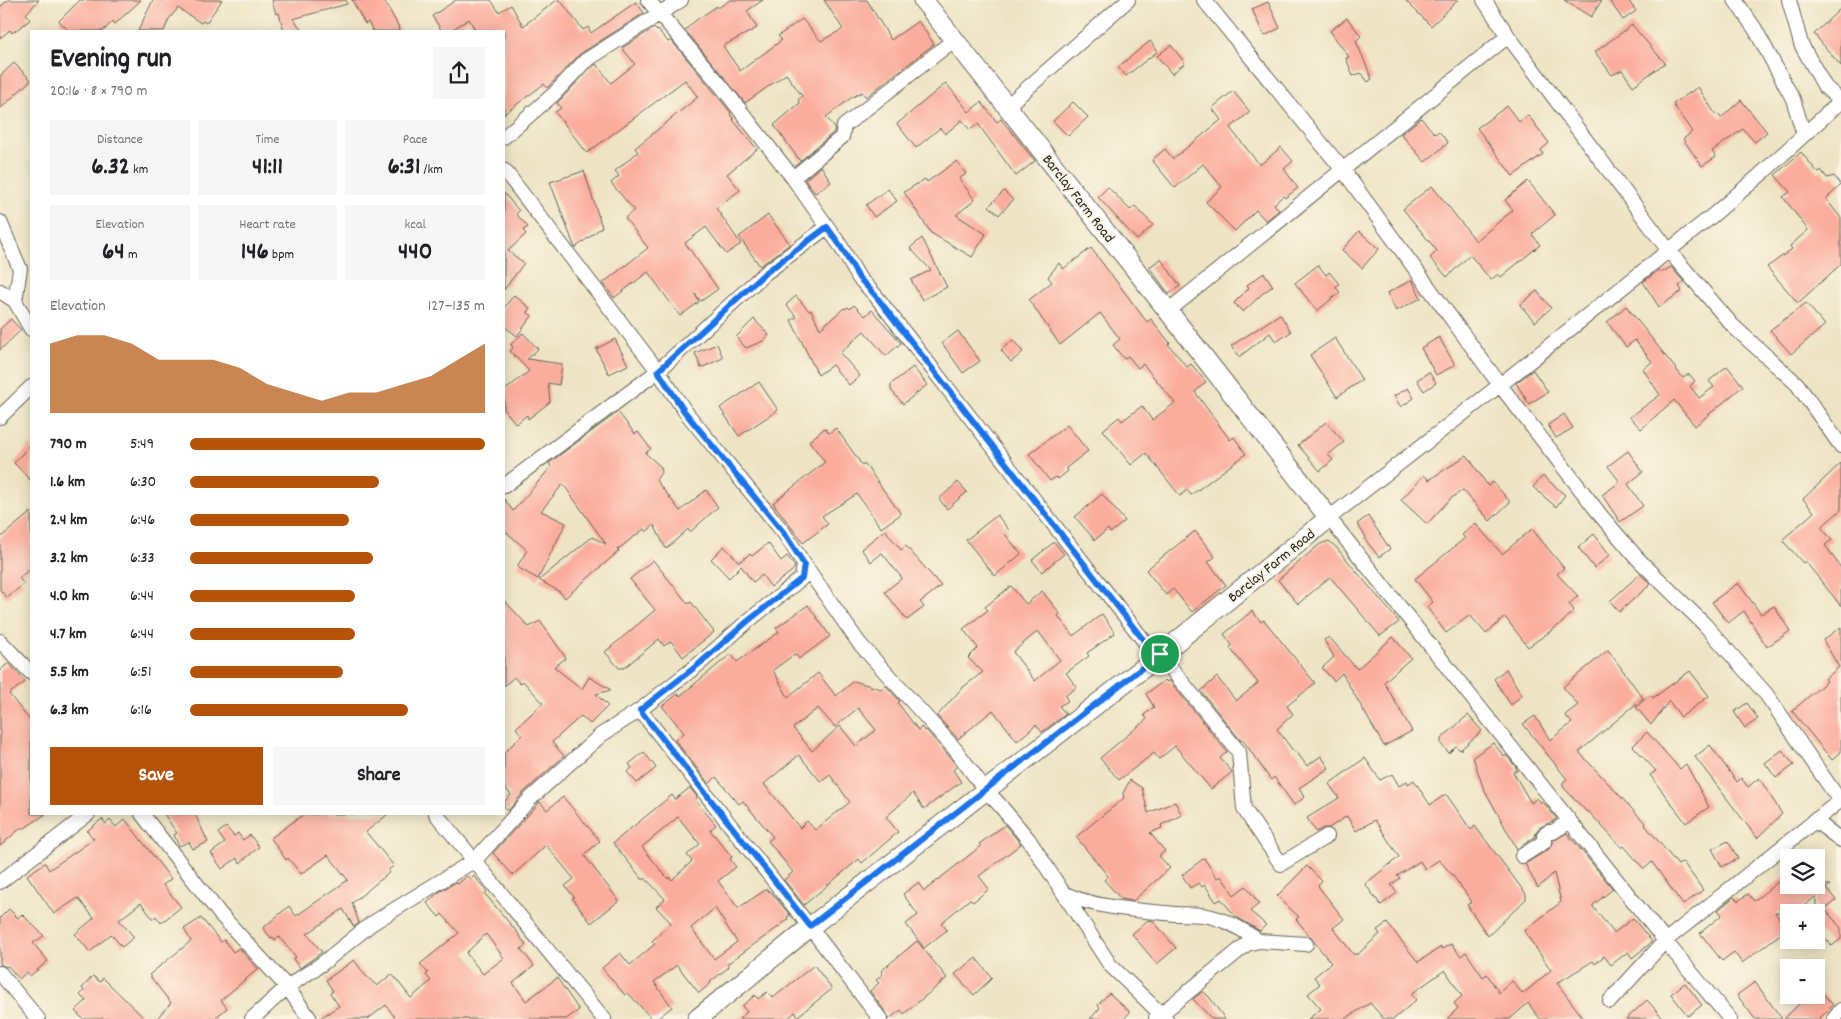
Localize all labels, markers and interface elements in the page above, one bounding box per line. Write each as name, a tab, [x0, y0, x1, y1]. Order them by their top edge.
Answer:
text: Evening run	[50, 41, 172, 81]
button: share	[433, 47, 485, 99]
text: 20:16 · 8 × 790 m	[50, 80, 148, 103]
text: Distance	[97, 130, 143, 150]
text: Time	[256, 130, 279, 150]
text: Pace	[403, 130, 428, 150]
text: 6.32	[91, 150, 130, 186]
text: 41:11	[252, 150, 283, 186]
text: 6:31	[387, 150, 420, 186]
street label: Barclay Farm Road	[1036, 150, 1119, 248]
text: km	[130, 160, 148, 180]
text: /km	[420, 160, 443, 180]
text: Elevation	[95, 215, 144, 235]
text: Heart rate	[239, 215, 296, 235]
text: kcal	[405, 215, 426, 235]
text: 64	[102, 235, 125, 271]
text: 146	[241, 235, 269, 271]
text: 440	[398, 235, 432, 271]
text: m	[125, 245, 138, 265]
text: bpm	[269, 245, 294, 265]
text: Elevation	[50, 295, 106, 318]
text: 127–135 m	[428, 295, 485, 318]
text: 790 m	[50, 433, 87, 456]
text: 5:49	[130, 433, 154, 456]
text: 1.6 km	[50, 471, 85, 494]
text: 6:30	[130, 471, 156, 494]
text: 2.4 km	[50, 509, 88, 532]
text: 6:46	[130, 509, 155, 532]
street label: Barclay Farm Road	[1224, 524, 1321, 609]
text: 3.2 km	[50, 547, 88, 570]
text: 6:33	[130, 547, 155, 570]
text: 4.0 km	[50, 585, 89, 608]
text: 6:44	[130, 585, 154, 608]
text: 4.7 km	[50, 623, 87, 646]
text: 6:44	[130, 623, 154, 646]
pin	[1139, 633, 1181, 675]
icon: arrive	[1146, 640, 1174, 668]
text: 5.5 km	[50, 661, 89, 684]
text: 6:51	[130, 661, 151, 684]
text: 6.3 km	[50, 699, 89, 722]
text: 6:16	[130, 699, 152, 722]
button: Save	[50, 747, 263, 805]
button: Share	[273, 747, 485, 805]
map controls	[1780, 849, 1825, 1004]
button: layers	[1780, 849, 1825, 894]
button: +	[1780, 904, 1825, 949]
button: −	[1780, 959, 1825, 1004]

